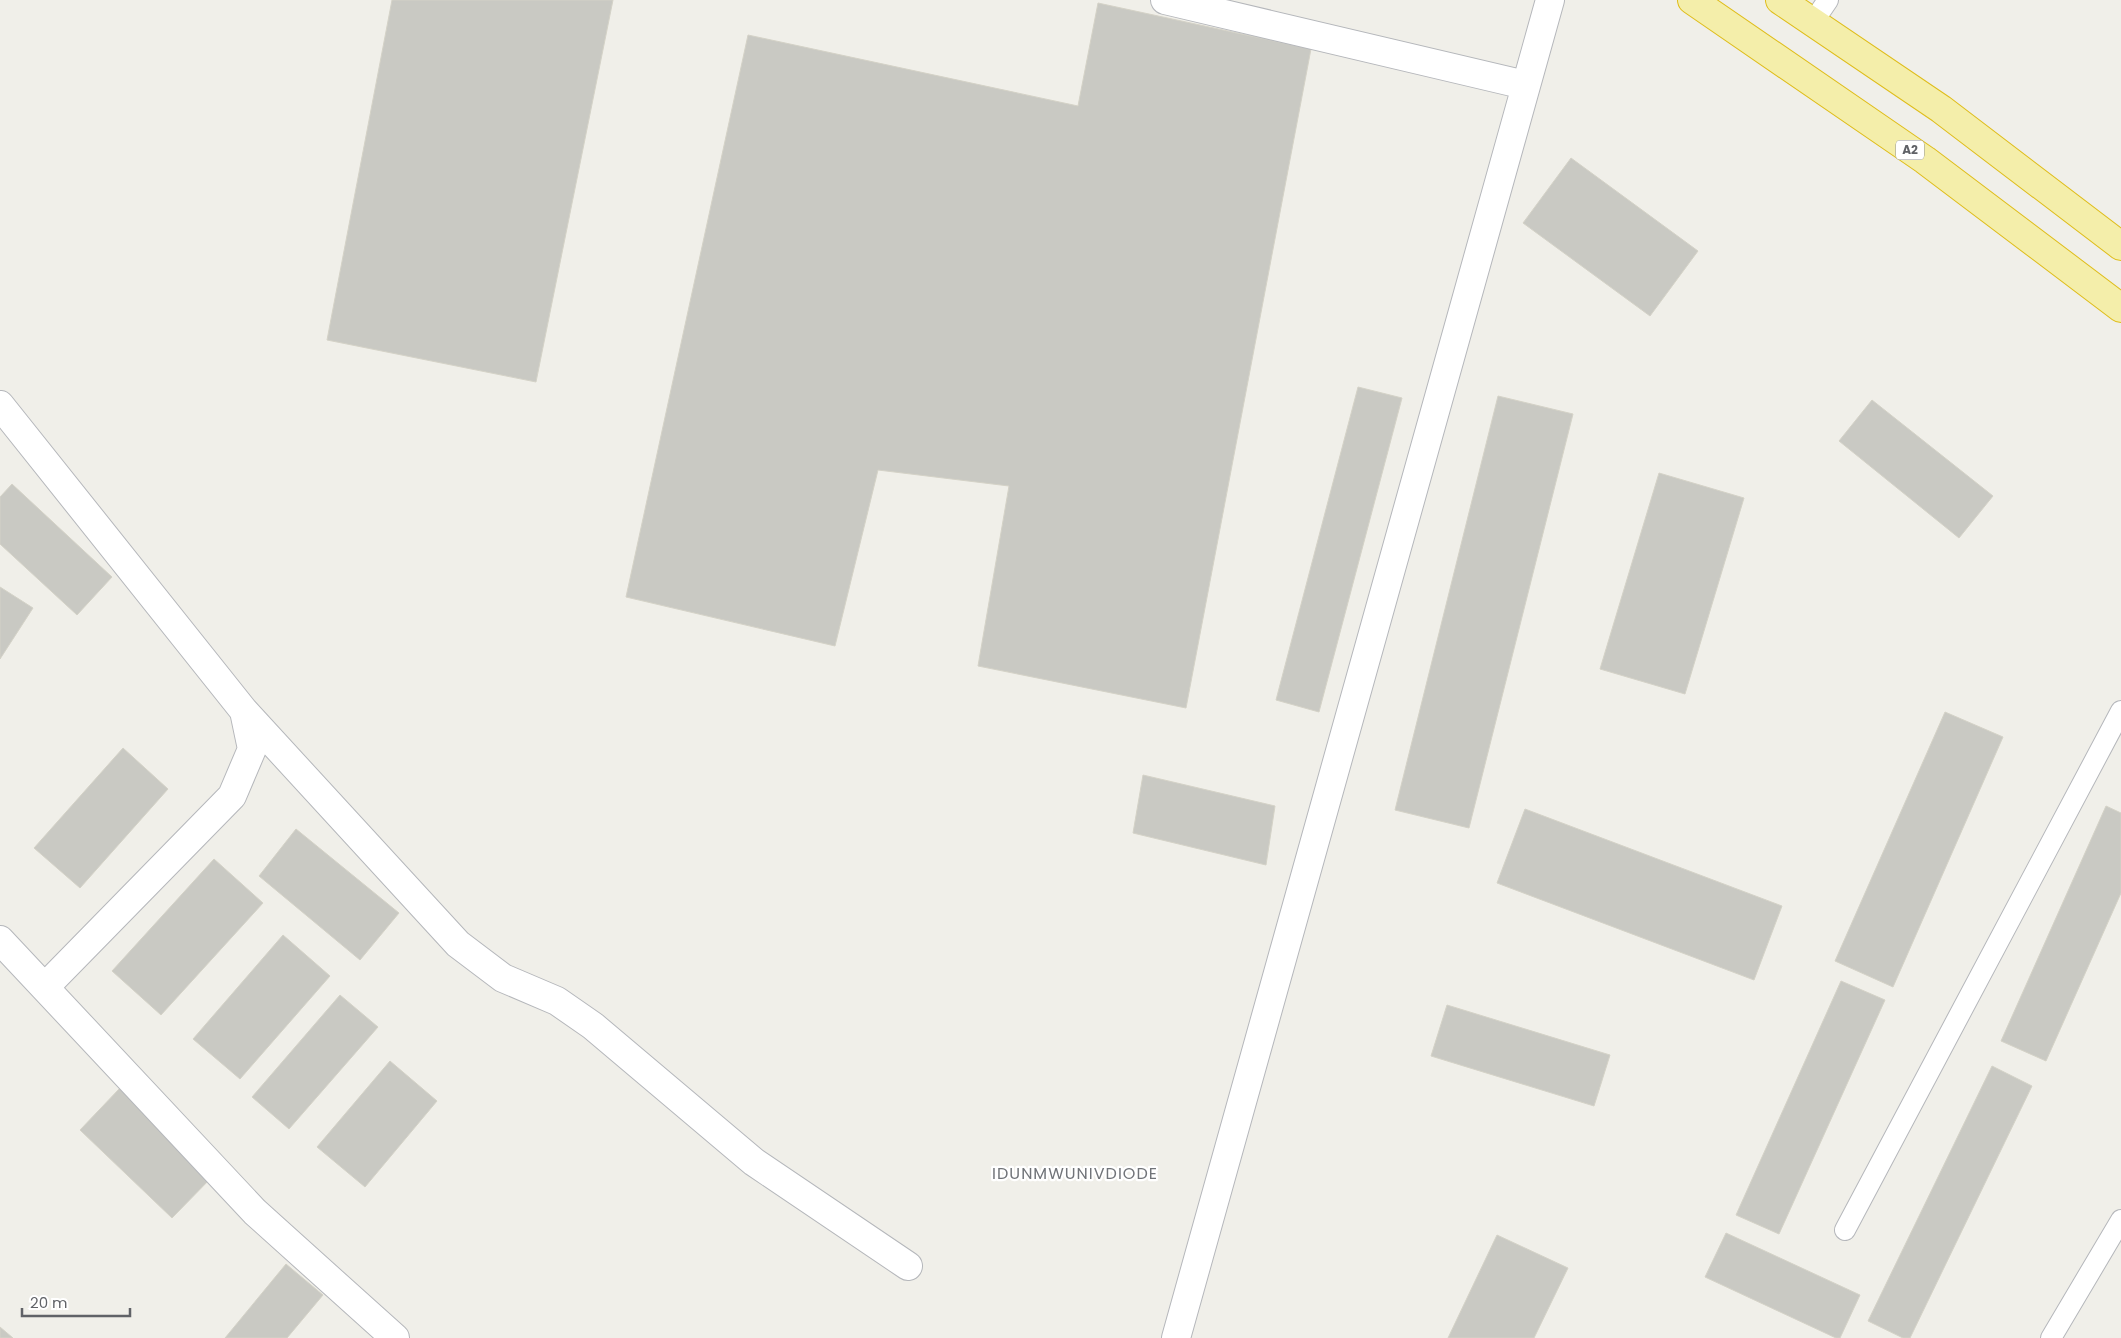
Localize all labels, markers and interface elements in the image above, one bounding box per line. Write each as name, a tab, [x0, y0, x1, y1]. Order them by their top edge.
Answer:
road number: A2	[1896, 140, 1924, 160]
district label: IDUNMWUNIVDIODE	[992, 1162, 1158, 1185]
scale bar	[22, 1286, 130, 1318]
text: 20 m	[30, 1292, 68, 1313]

